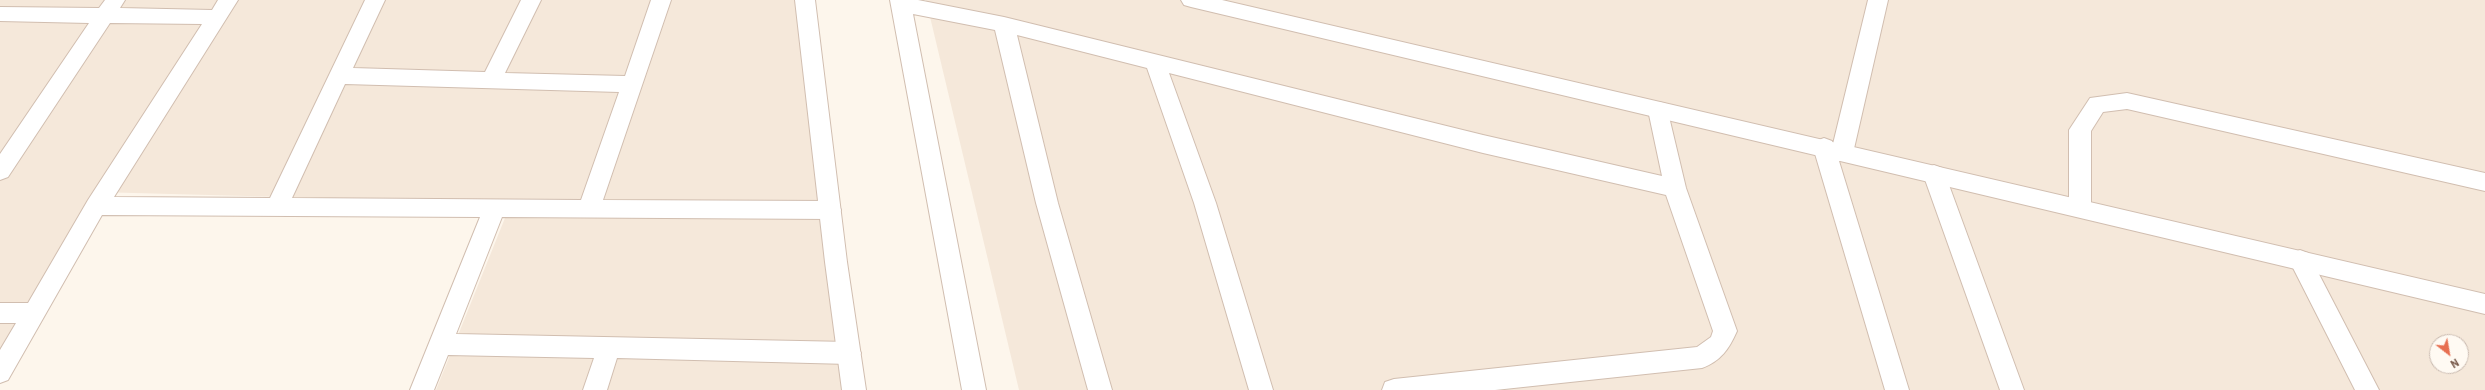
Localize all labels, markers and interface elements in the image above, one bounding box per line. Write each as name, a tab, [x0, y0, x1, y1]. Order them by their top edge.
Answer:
north arrow	[2429, 334, 2469, 374]
text: N	[2448, 356, 2461, 371]

